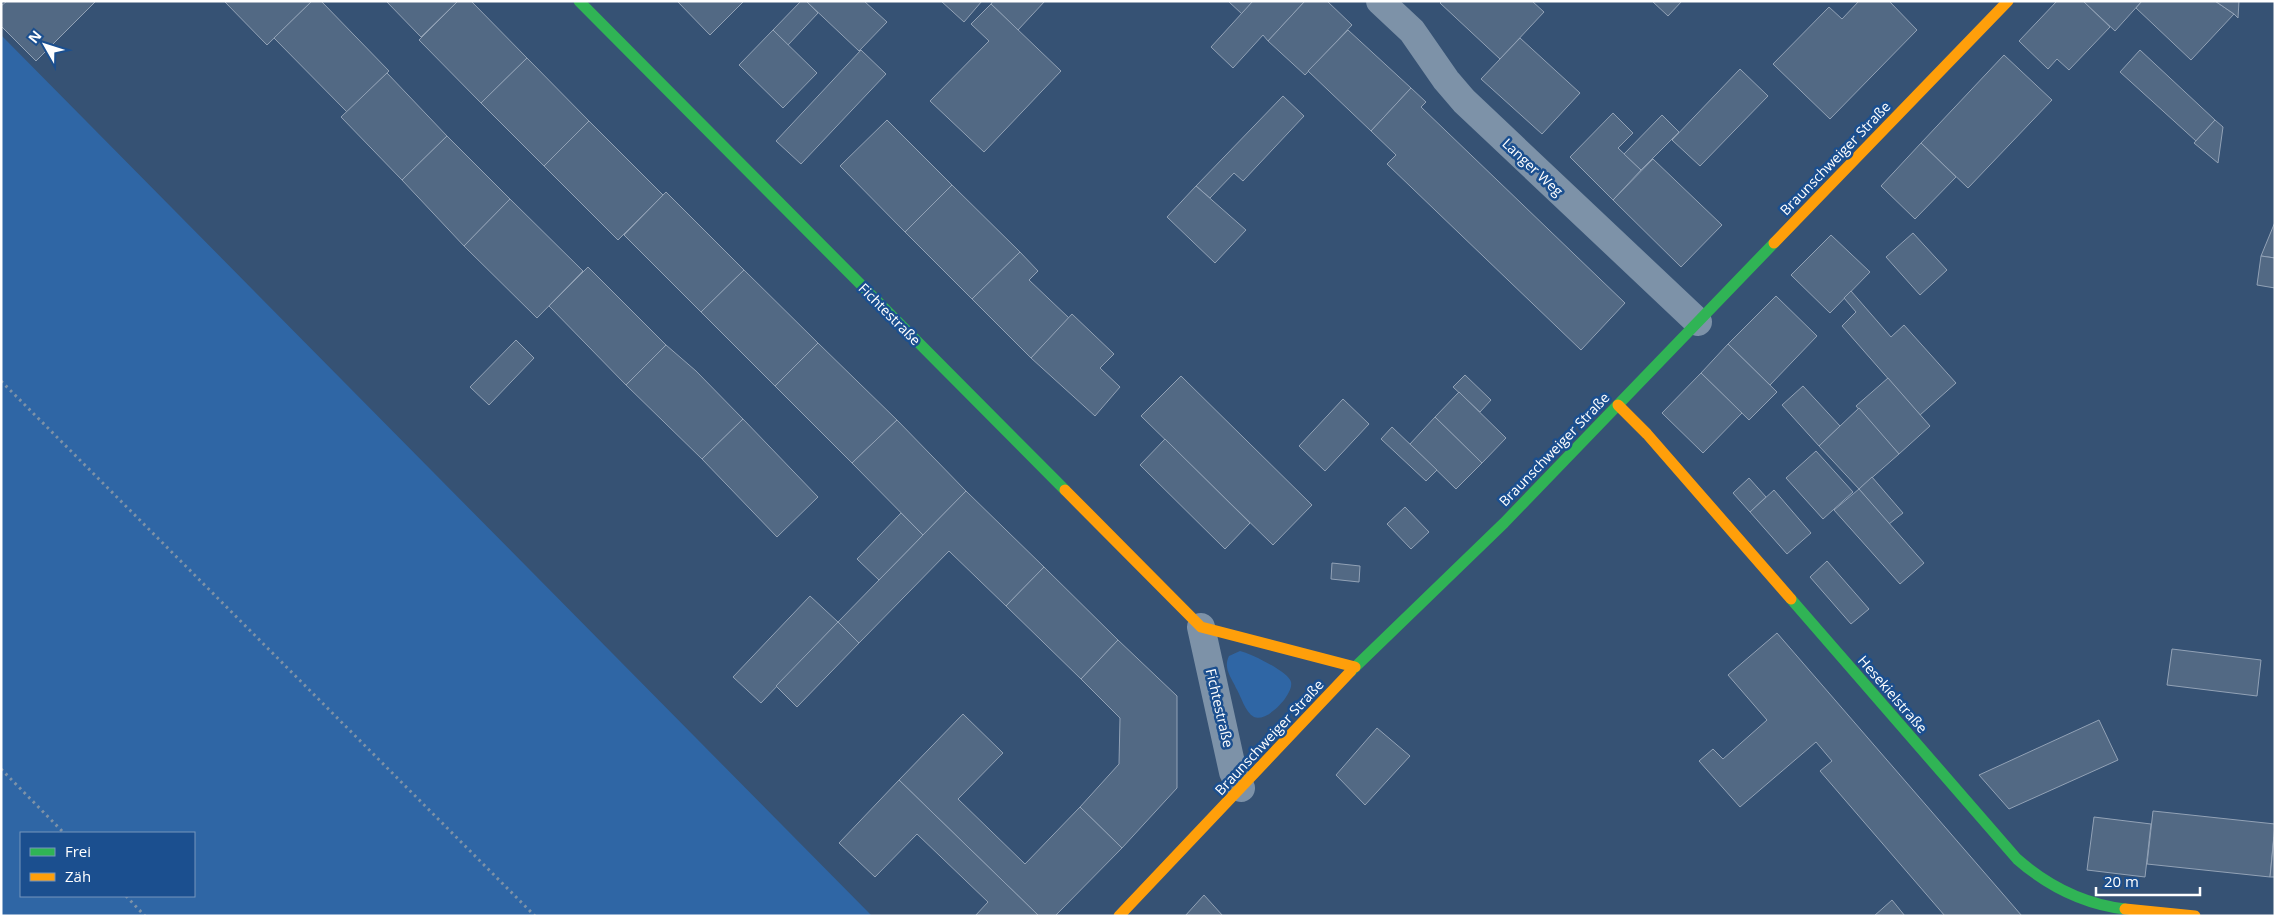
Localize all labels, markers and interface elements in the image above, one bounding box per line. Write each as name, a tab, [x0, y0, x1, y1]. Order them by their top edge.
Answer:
north arrow	[20, 20, 70, 70]
text: N	[24, 26, 45, 47]
street label: Braunschweiger Straße	[1776, 97, 1895, 219]
street label: Langer Weg	[1498, 134, 1568, 200]
street label: Fichtestraße	[855, 279, 925, 349]
street label: Braunschweiger Straße	[1495, 388, 1614, 510]
street label: Hesekielstraße	[1854, 651, 1932, 737]
street label: Fichtestraße	[1202, 667, 1238, 750]
street label: Braunschweiger Straße	[1210, 675, 1328, 799]
legend	[20, 832, 195, 897]
text: Frei	[65, 841, 91, 861]
scale bar	[2096, 864, 2200, 896]
text: Zäh	[65, 866, 91, 886]
text: 20 m	[2104, 871, 2139, 891]

